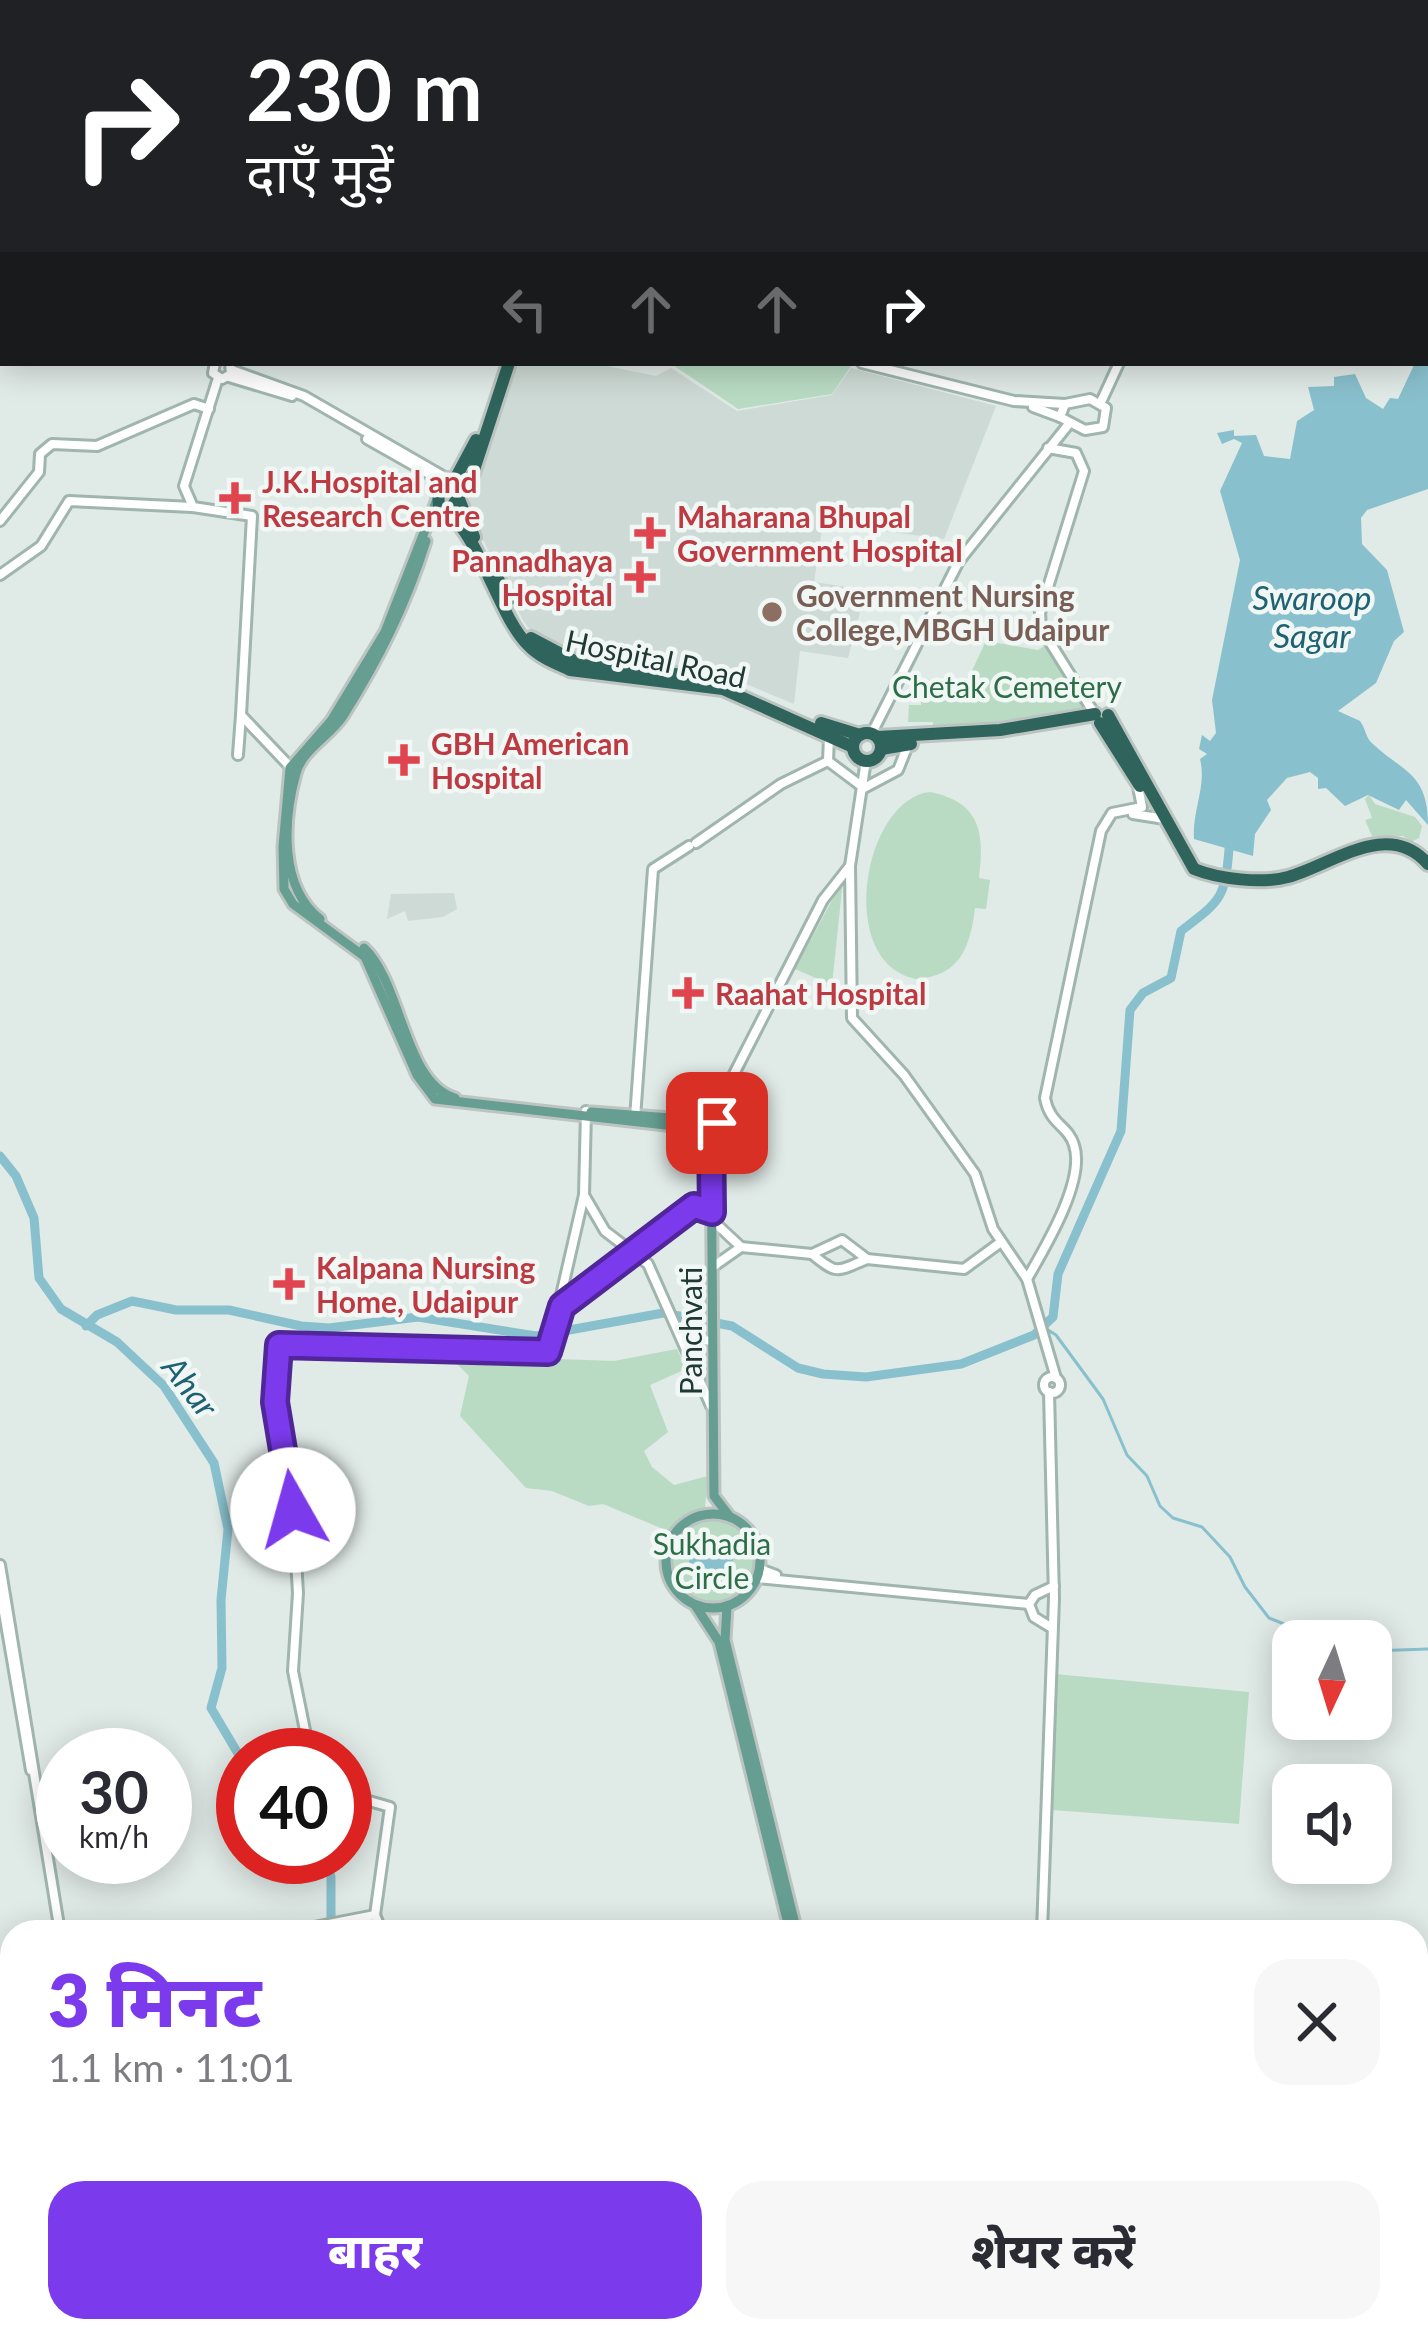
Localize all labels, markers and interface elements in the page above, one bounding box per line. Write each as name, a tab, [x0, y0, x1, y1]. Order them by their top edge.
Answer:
text: 230 m	[246, 38, 483, 139]
icon: right	[48, 48, 204, 204]
text: दाएँ मुड़ें	[246, 140, 394, 205]
icon: left	[492, 276, 558, 342]
icon: ahead	[618, 276, 684, 342]
icon: ahead	[744, 276, 810, 342]
icon: right	[870, 276, 936, 342]
place label: J.K.Hospital and Research Centre	[262, 463, 480, 533]
marker: J.K.Hospital and Research Centre	[219, 482, 251, 514]
place label: Maharana Bhupal Government Hospital	[677, 498, 963, 568]
marker: Maharana Bhupal Government Hospital	[634, 517, 666, 549]
place label: Pannadhaya Hospital	[451, 542, 613, 612]
marker: Pannadhaya Hospital	[624, 561, 656, 593]
place label: Government Nursing College,MBGH Udaipur	[796, 577, 1110, 647]
water label: Swaroop Sagar	[1253, 577, 1371, 655]
marker: Government Nursing College,MBGH Udaipur	[759, 599, 785, 625]
street label: Hospital Road	[563, 621, 749, 695]
park label: Chetak Cemetery	[892, 668, 1123, 704]
place label: GBH American Hospital	[431, 725, 629, 795]
marker: GBH American Hospital	[388, 744, 420, 776]
place label: Raahat Hospital	[715, 975, 926, 1011]
marker: Raahat Hospital	[672, 977, 704, 1009]
pin	[666, 1072, 768, 1174]
icon: arrive	[684, 1090, 750, 1156]
place label: Kalpana Nursing Home, Udaipur	[316, 1249, 536, 1319]
street label: Panchvati	[672, 1267, 708, 1395]
marker: Kalpana Nursing Home, Udaipur	[273, 1268, 305, 1300]
water label: Ahar	[154, 1346, 228, 1425]
position arrow	[230, 1447, 356, 1573]
park label: Sukhadia Circle	[653, 1525, 771, 1595]
north arrow	[1272, 1620, 1392, 1740]
map controls	[1272, 1620, 1392, 1884]
speed limit sign: 40	[216, 1728, 372, 1884]
text: 30	[79, 1755, 149, 1827]
button: sound	[1272, 1764, 1392, 1884]
text: km/h	[79, 1818, 149, 1854]
text: 3 मिनट	[48, 1956, 261, 2042]
button: close	[1254, 1959, 1380, 2085]
text: 1.1 km · 11:01	[48, 2044, 295, 2090]
button: बाहर	[48, 2181, 702, 2319]
button: शेयर करें	[726, 2181, 1380, 2319]

